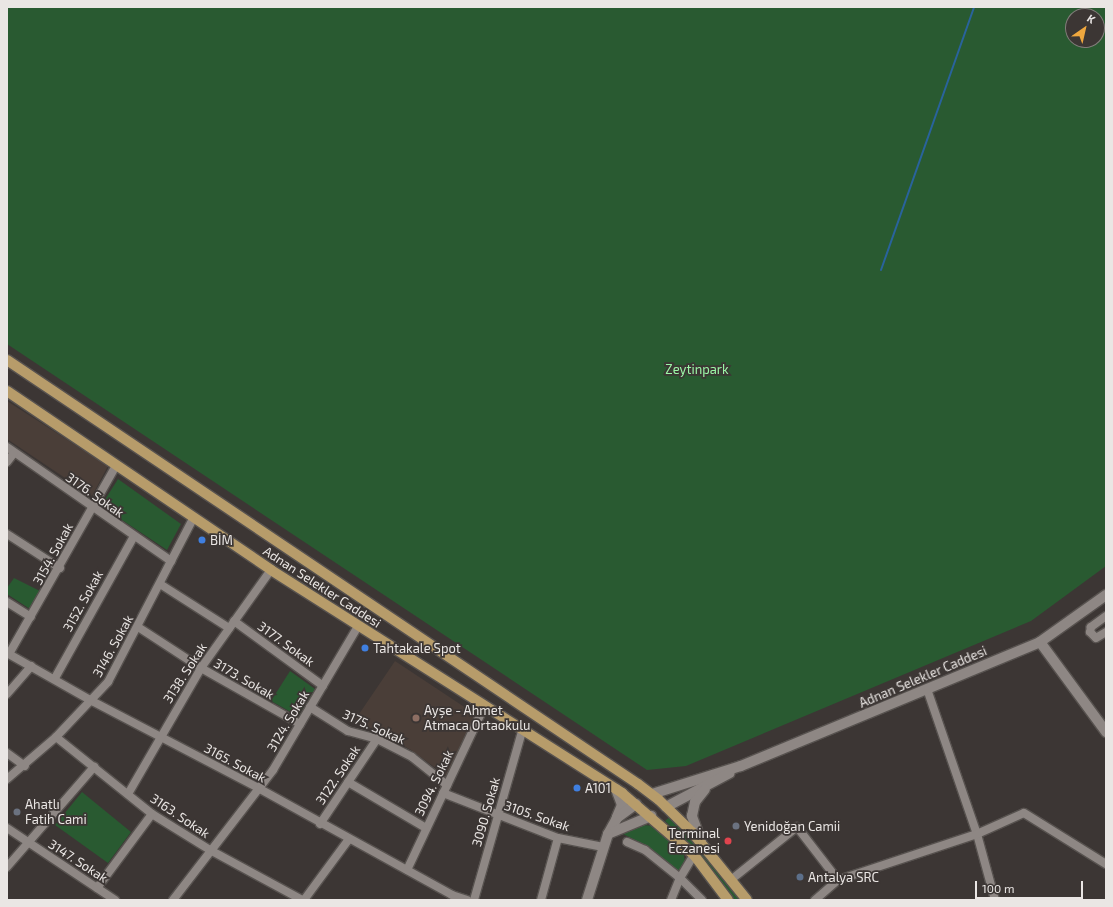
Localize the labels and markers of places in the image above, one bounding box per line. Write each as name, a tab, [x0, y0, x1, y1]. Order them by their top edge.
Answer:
place label: BİM	[210, 532, 233, 548]
marker: BİM	[197, 535, 207, 545]
place label: Tahtakale Spot	[373, 640, 461, 656]
marker: Tahtakale Spot	[360, 643, 370, 653]
place label: Ayşe - Ahmet Atmaca Ortaokulu	[424, 703, 530, 734]
marker: Ayşe - Ahmet Atmaca Ortaokulu	[411, 713, 421, 723]
place label: A101	[585, 780, 611, 796]
marker: A101	[572, 783, 582, 793]
place label: Ahatlı Fatih Cami	[25, 797, 87, 828]
marker: Ahatlı Fatih Cami	[12, 807, 22, 817]
place label: Yenidoğan Camii	[744, 818, 840, 834]
marker: Yenidoğan Camii	[731, 821, 741, 831]
place label: Terminal Eczanesi	[668, 826, 720, 857]
marker: Terminal Eczanesi	[723, 836, 733, 846]
place label: Antalya SRC	[808, 869, 879, 885]
marker: Antalya SRC	[795, 872, 805, 882]

